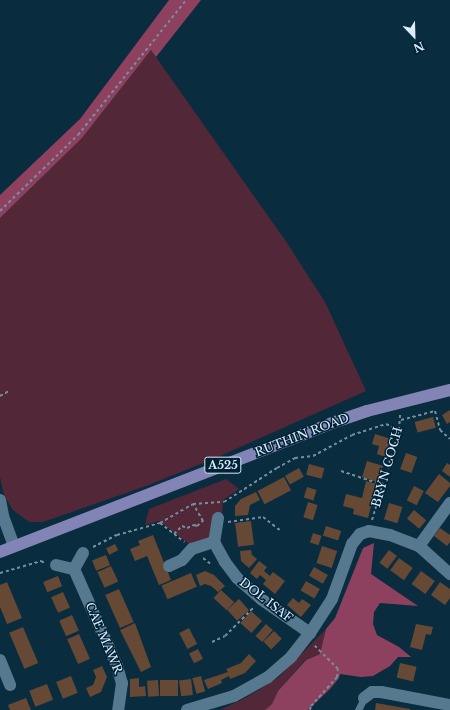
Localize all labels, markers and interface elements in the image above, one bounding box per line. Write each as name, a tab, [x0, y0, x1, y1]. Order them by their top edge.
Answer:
north arrow	[394, 16, 434, 56]
text: N	[411, 39, 426, 56]
street label: RUTHIN ROAD	[253, 410, 351, 460]
street label: BRYN COCH	[369, 425, 405, 509]
road number: A525	[204, 456, 242, 474]
street label: DOL ISAF	[236, 575, 296, 625]
street label: CAE MAWR	[83, 600, 125, 676]

